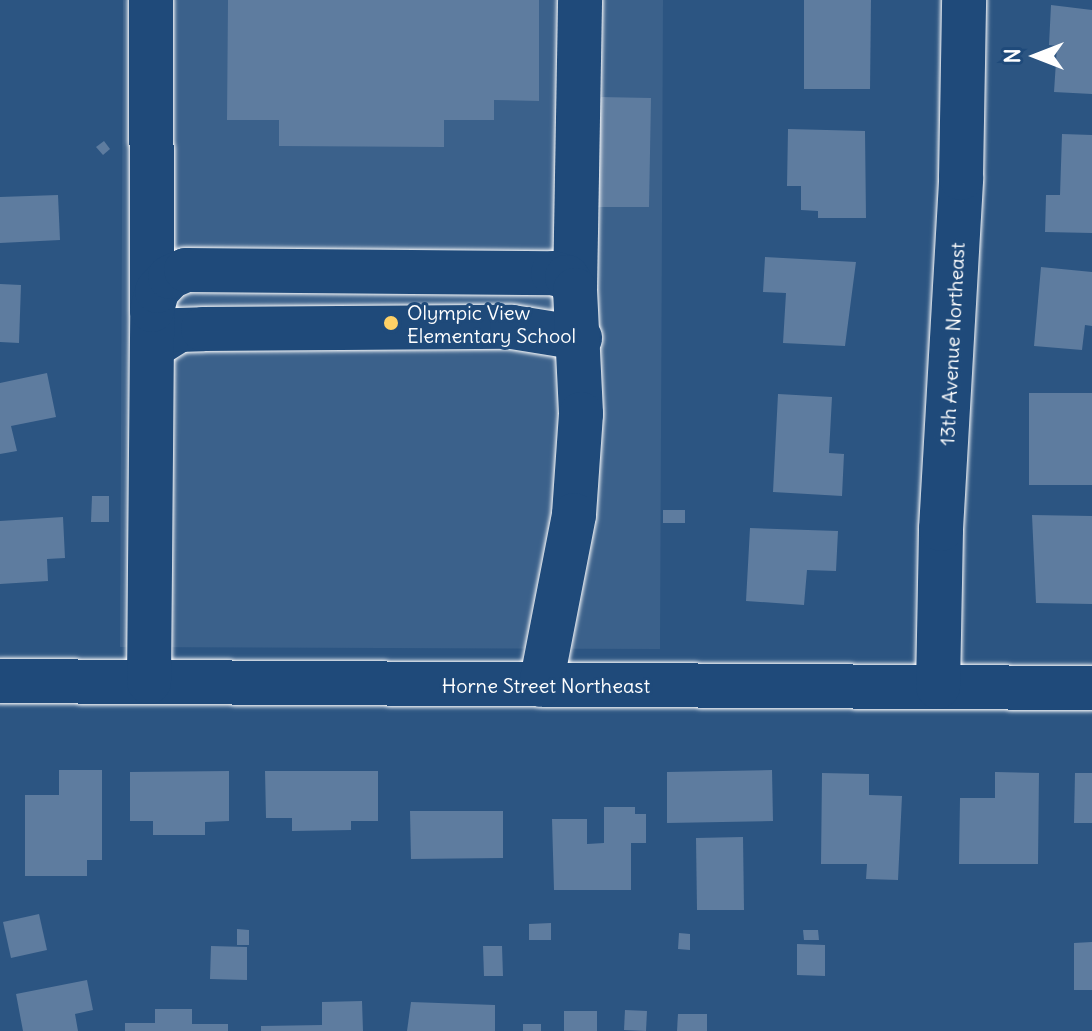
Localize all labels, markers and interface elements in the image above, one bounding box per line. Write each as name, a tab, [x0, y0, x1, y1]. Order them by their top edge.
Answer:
north arrow	[996, 16, 1076, 96]
text: N	[998, 48, 1026, 64]
street label: 13th Avenue Northeast	[935, 242, 969, 446]
place label: Olympic View Elementary School	[407, 300, 576, 347]
marker: Olympic View Elementary School	[382, 314, 400, 332]
street label: Horne Street Northeast	[442, 673, 650, 697]

